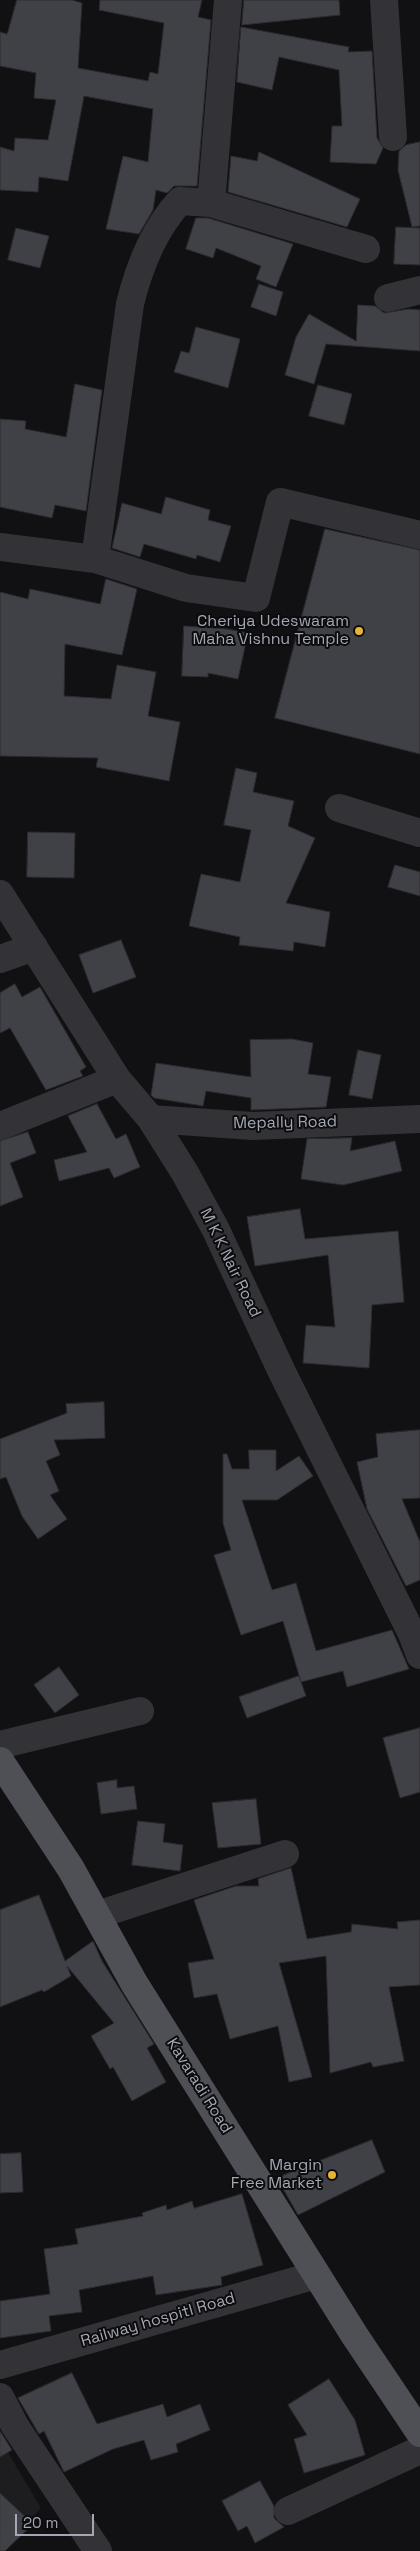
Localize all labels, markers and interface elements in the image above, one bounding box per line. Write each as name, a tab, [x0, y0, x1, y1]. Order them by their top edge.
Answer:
place label: Cheriya Udeswaram Maha Vishnu Temple	[192, 612, 349, 650]
marker: Cheriya Udeswaram Maha Vishnu Temple	[353, 625, 365, 637]
street label: Mepally Road	[233, 1112, 337, 1134]
street label: M K K Nair Road	[195, 1205, 265, 1321]
street label: Kavaradi Road	[162, 2035, 236, 2137]
place label: Margin Free Market	[231, 2156, 322, 2194]
marker: Margin Free Market	[326, 2169, 338, 2181]
street label: Railway hospitl Road	[79, 2289, 237, 2351]
scale bar	[18, 2504, 96, 2536]
text: 20 m	[23, 2513, 58, 2532]

